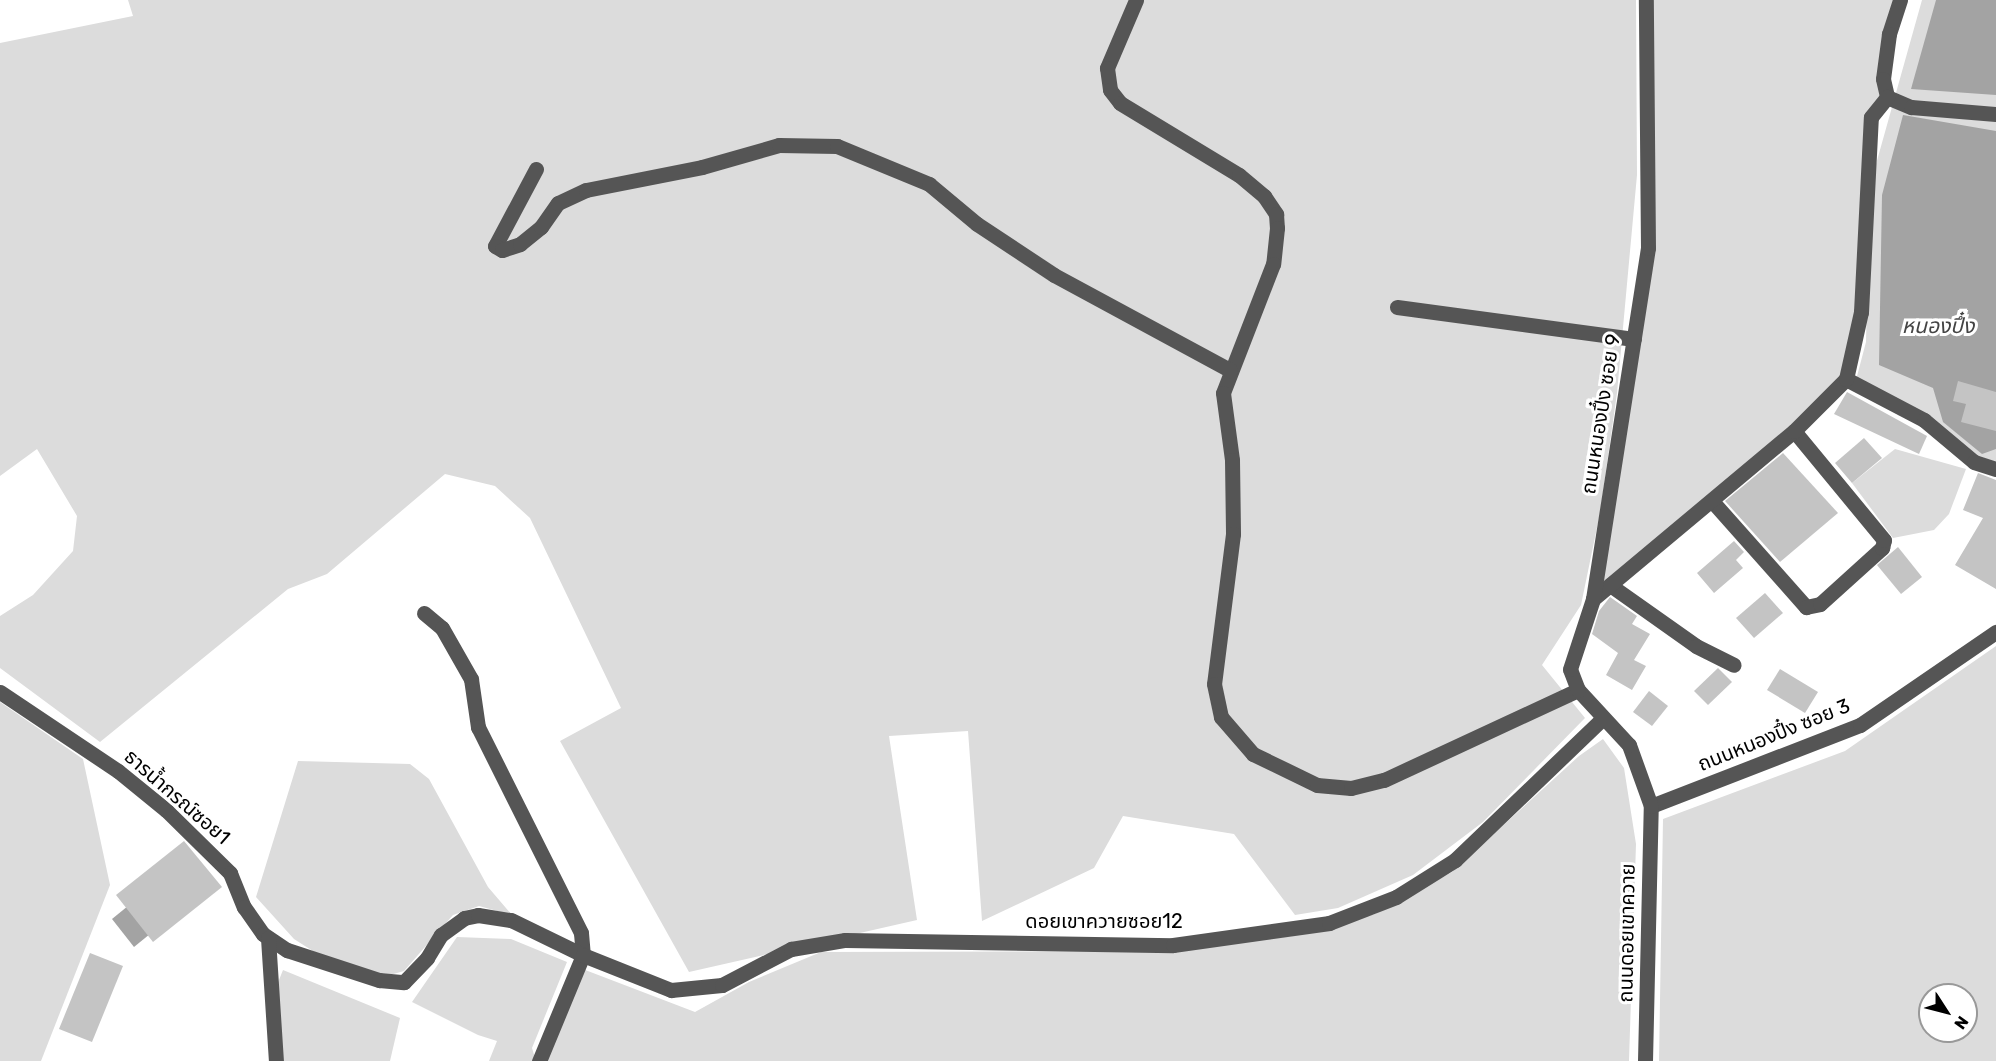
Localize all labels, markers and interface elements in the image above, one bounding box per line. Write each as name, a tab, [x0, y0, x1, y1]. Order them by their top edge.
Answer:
water label: หนองปึ๋ง	[1902, 313, 1974, 339]
street label: ถนนหนองปึ๋ง ซอย 9	[1576, 332, 1626, 496]
street label: ถนนหนองปึ๋ง ซอย 3	[1694, 694, 1854, 776]
street label: ธารน้ำกรณ์ซอย1	[119, 745, 235, 849]
street label: ถนนดอยเขาควาย	[1614, 863, 1640, 1003]
street label: ดอยเขาควายซอย12	[1025, 909, 1183, 933]
north arrow	[1918, 983, 1978, 1043]
text: N	[1950, 1012, 1972, 1033]

